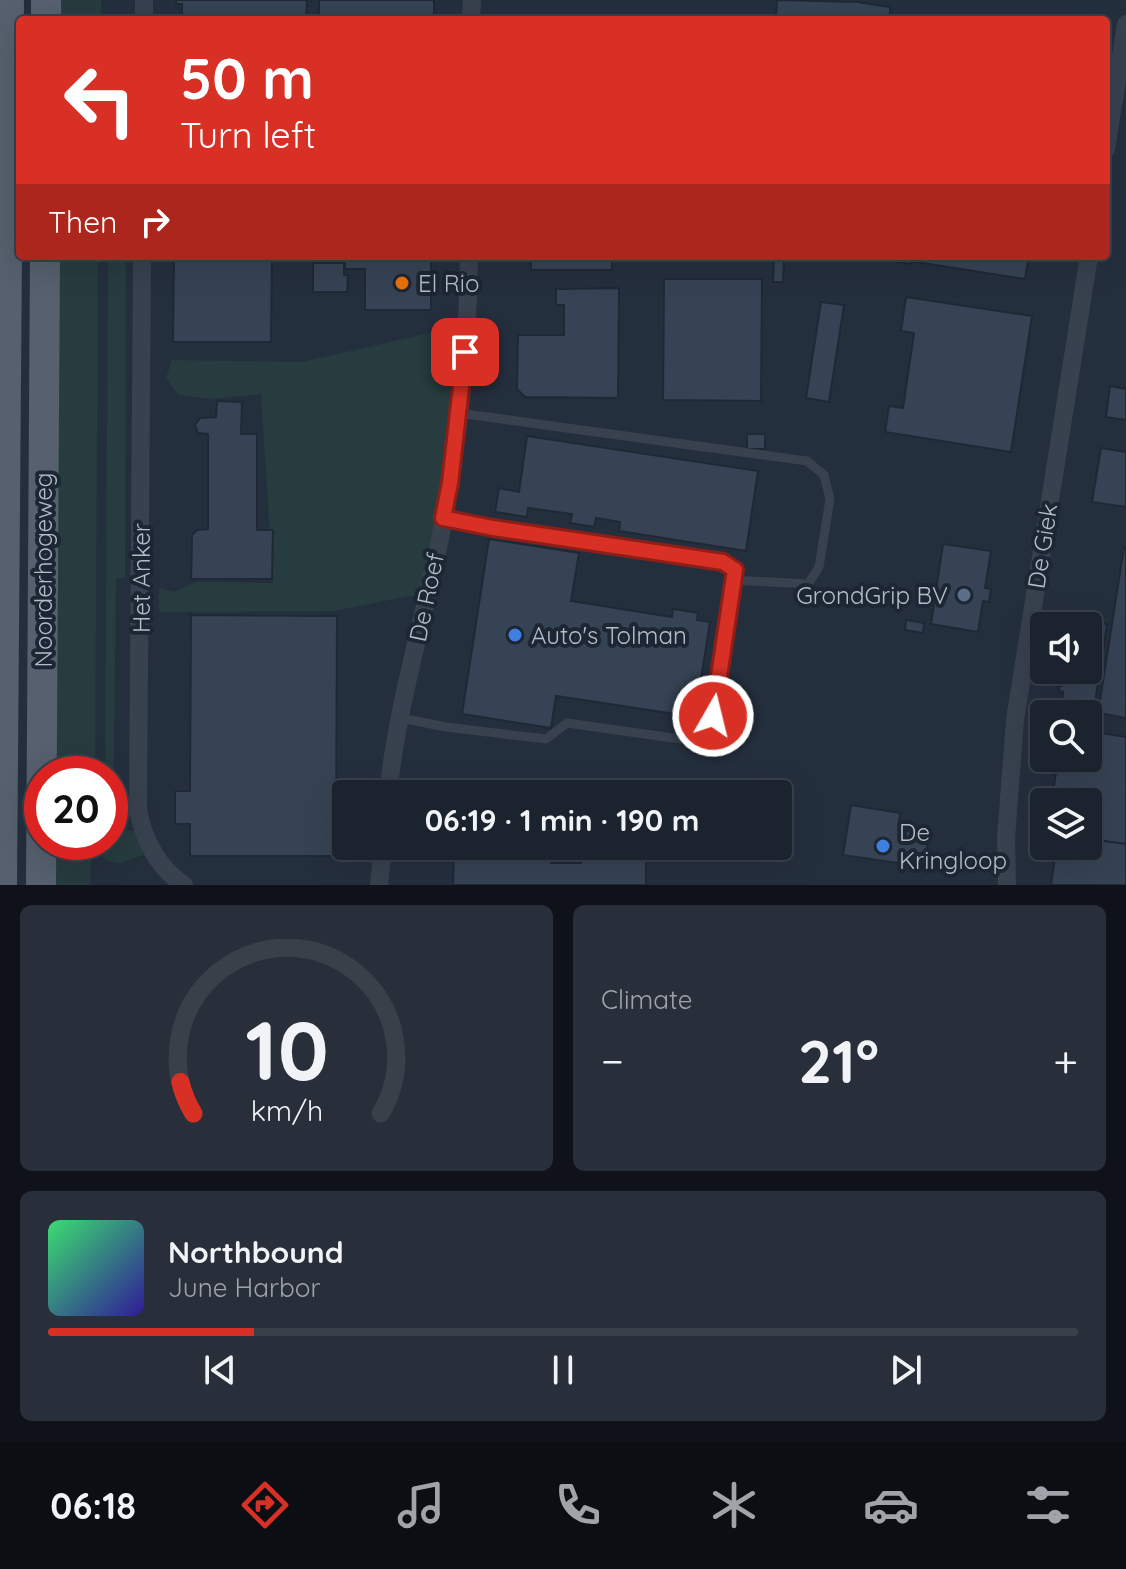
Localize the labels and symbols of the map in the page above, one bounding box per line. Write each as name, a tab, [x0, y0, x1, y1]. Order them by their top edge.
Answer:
place label: El Rio	[418, 268, 479, 298]
marker: El Rio	[393, 274, 411, 292]
pin	[431, 318, 499, 386]
street label: Noorderhogeweg	[28, 472, 58, 668]
street label: De Giek	[1020, 501, 1064, 591]
street label: Het Anker	[126, 523, 156, 633]
street label: De Roef	[402, 549, 450, 644]
place label: GrondGrip BV	[796, 580, 948, 610]
marker: GrondGrip BV	[955, 586, 973, 604]
place label: Auto's Tolman	[531, 620, 687, 650]
marker: Auto's Tolman	[506, 626, 524, 644]
position arrow	[671, 674, 755, 758]
speed limit sign: 20	[24, 756, 128, 860]
place label: De Kringloop	[899, 817, 1007, 875]
marker: De Kringloop	[874, 837, 892, 855]

